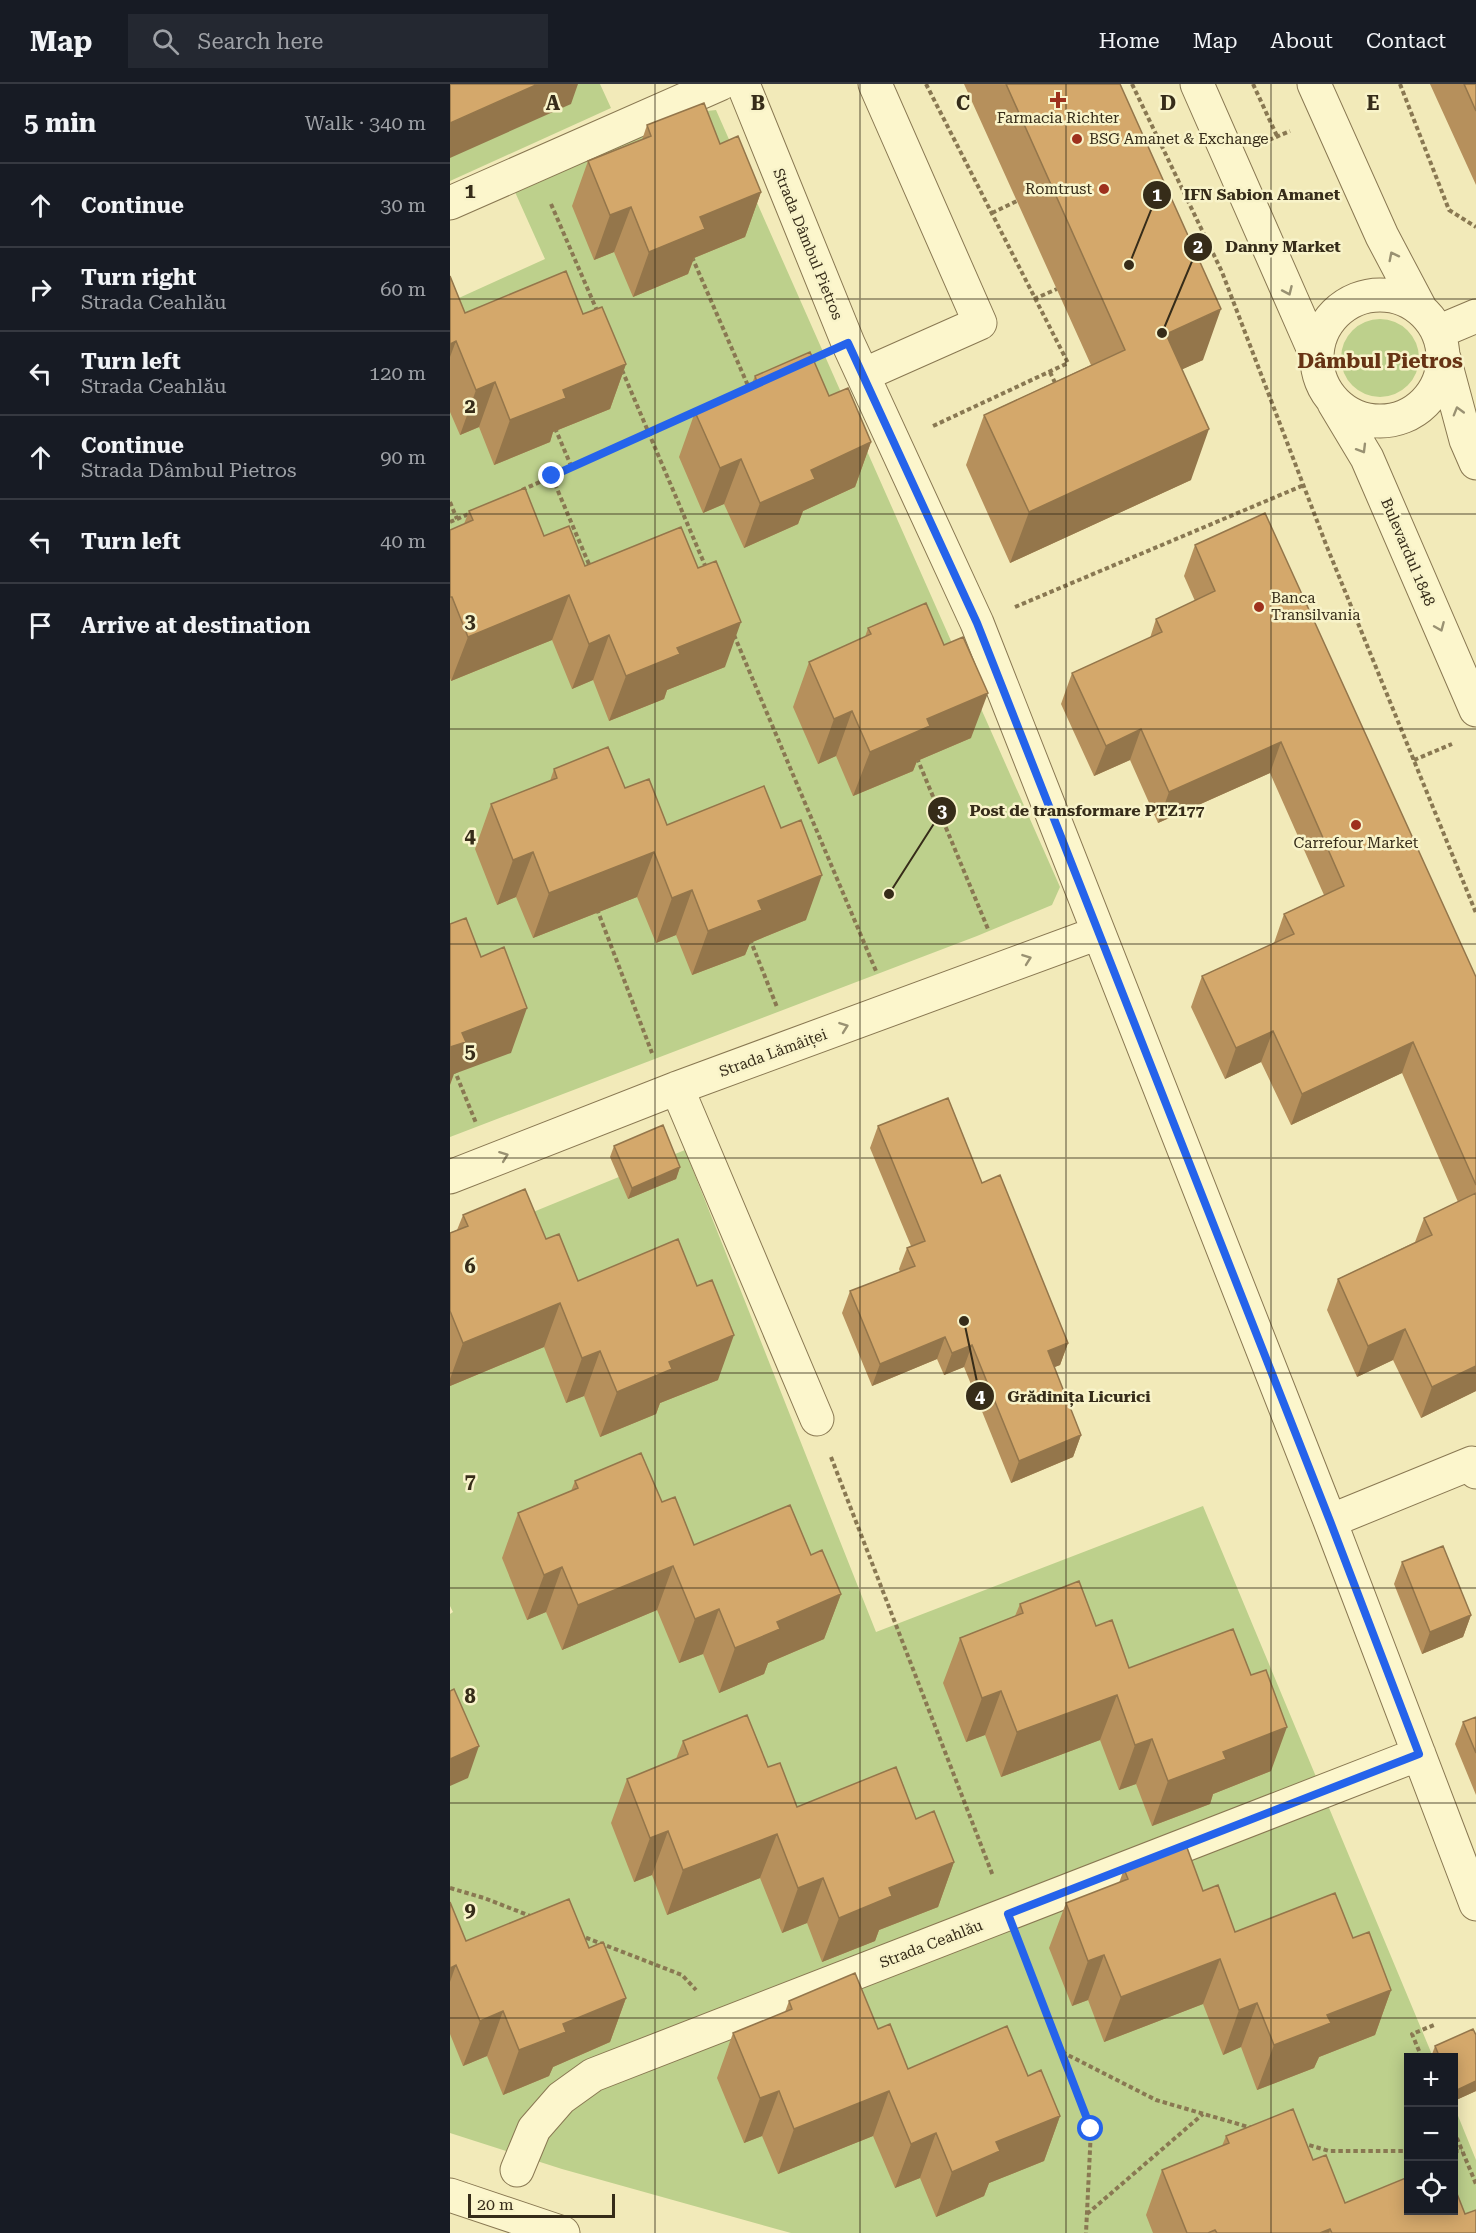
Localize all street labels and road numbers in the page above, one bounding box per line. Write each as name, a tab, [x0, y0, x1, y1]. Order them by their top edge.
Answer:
street label: Strada Dâmbul Pietros	[769, 166, 847, 322]
street label: Bulevardul 1848	[1377, 495, 1439, 609]
street label: Strada Lămâiței	[717, 1025, 830, 1082]
street label: Strada Ceahlău	[877, 1916, 986, 1972]

